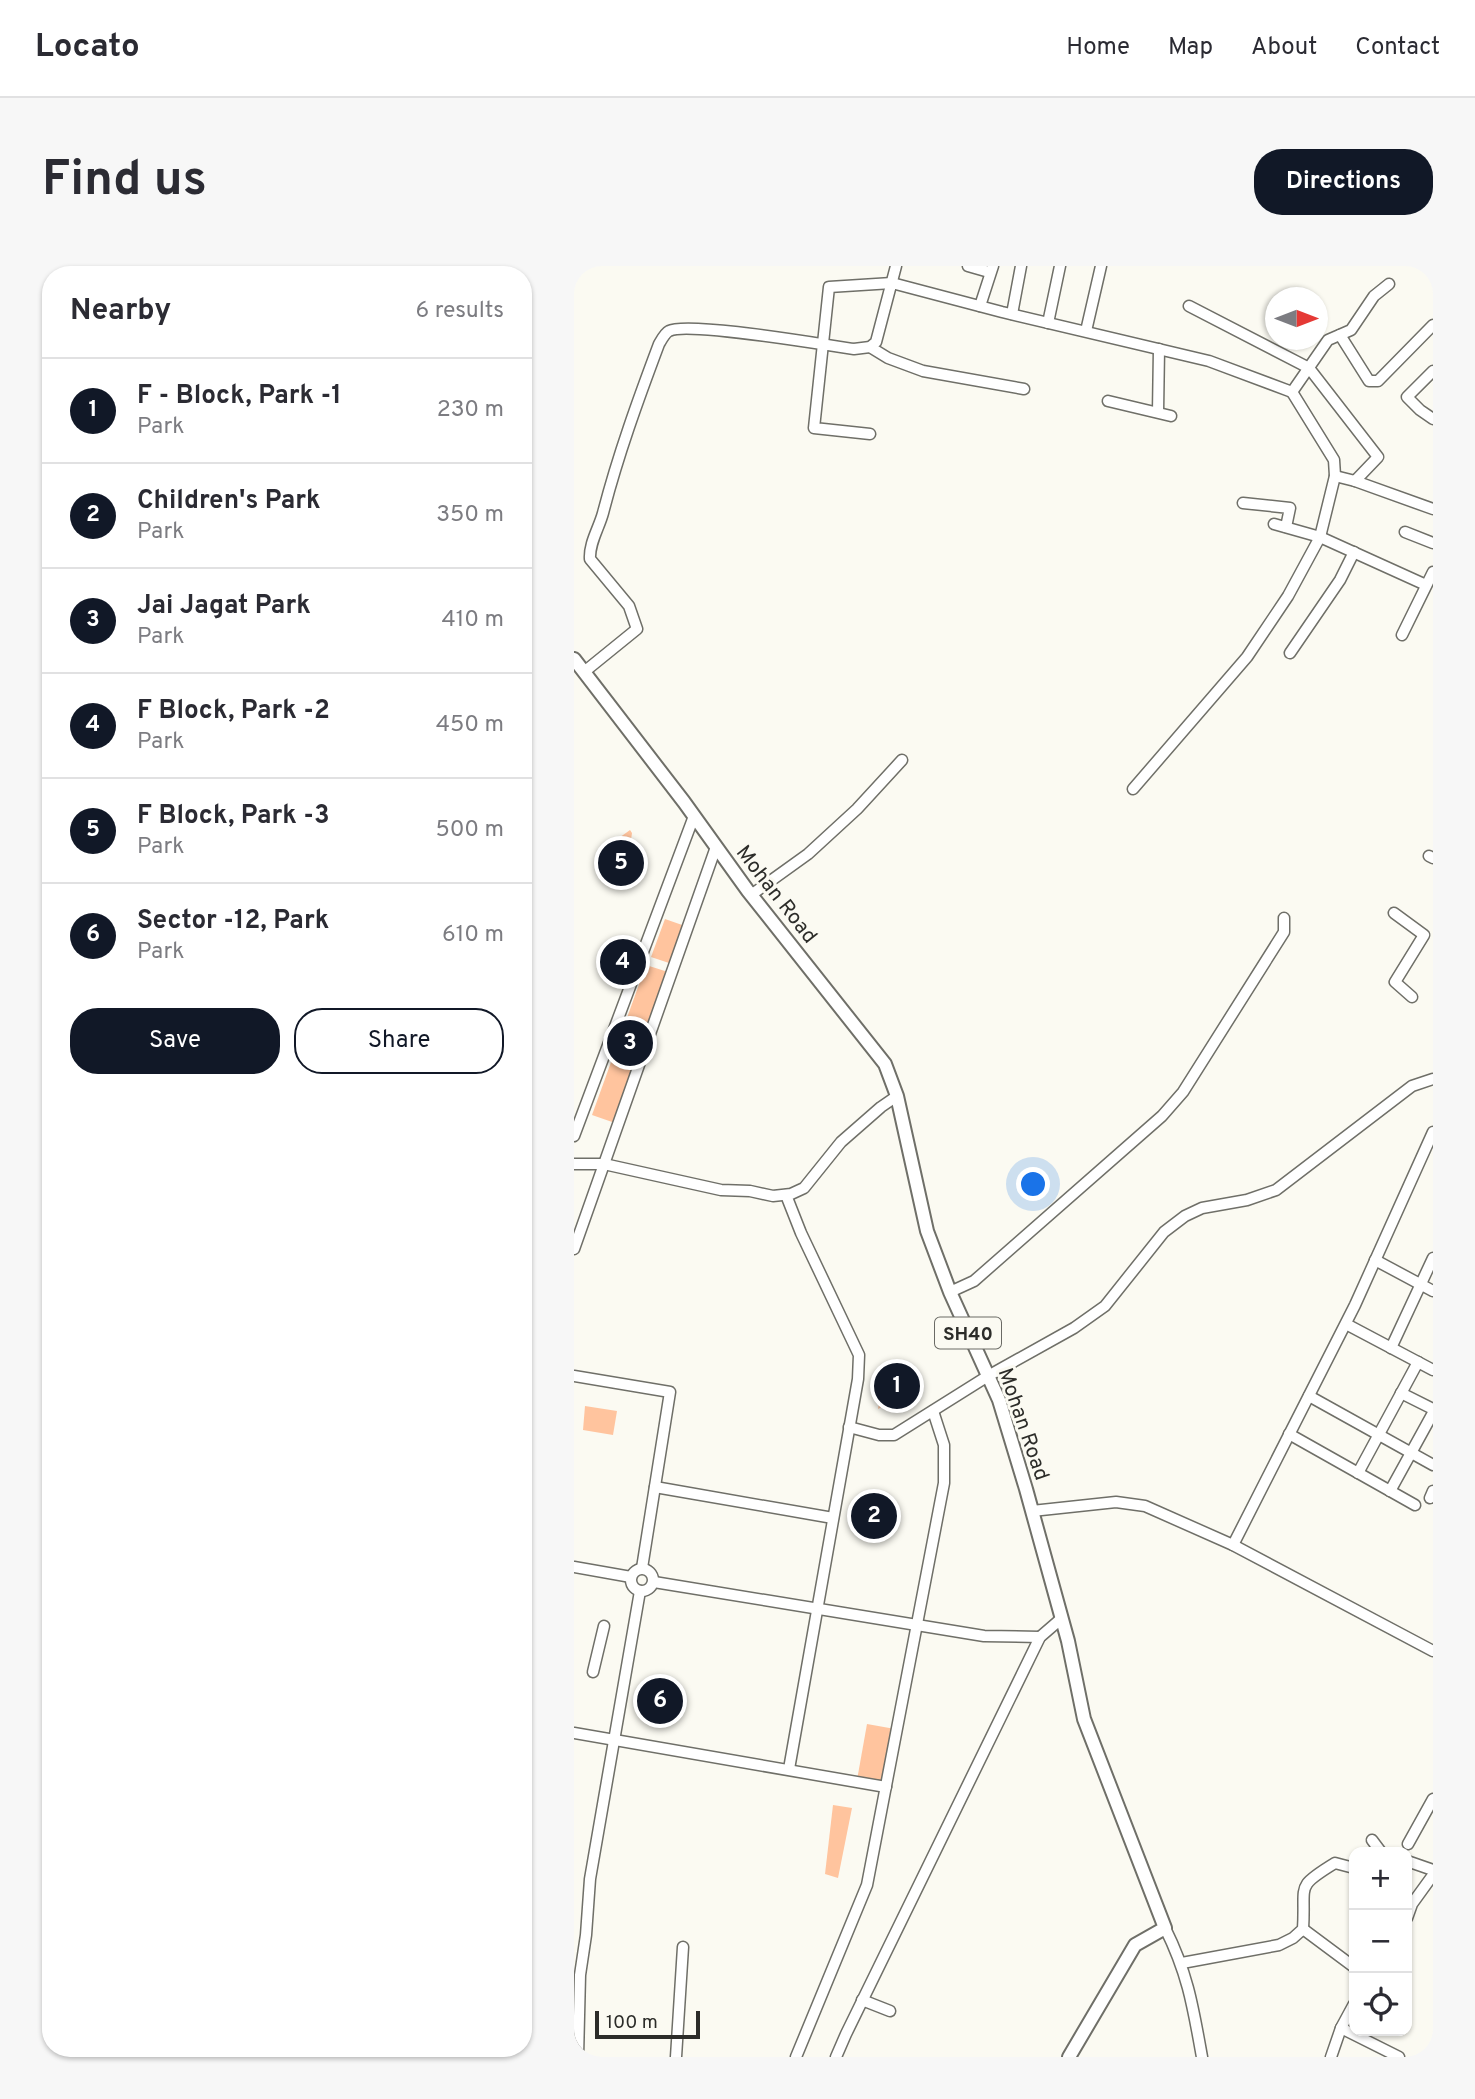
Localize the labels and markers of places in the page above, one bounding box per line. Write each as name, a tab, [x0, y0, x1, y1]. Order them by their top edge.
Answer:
pin: 5	[598, 837, 644, 889]
pin: 4	[600, 936, 646, 988]
pin: 3	[607, 1017, 653, 1069]
pin: 1	[874, 1360, 920, 1412]
pin: 2	[851, 1490, 897, 1542]
pin: 6	[637, 1675, 683, 1727]

